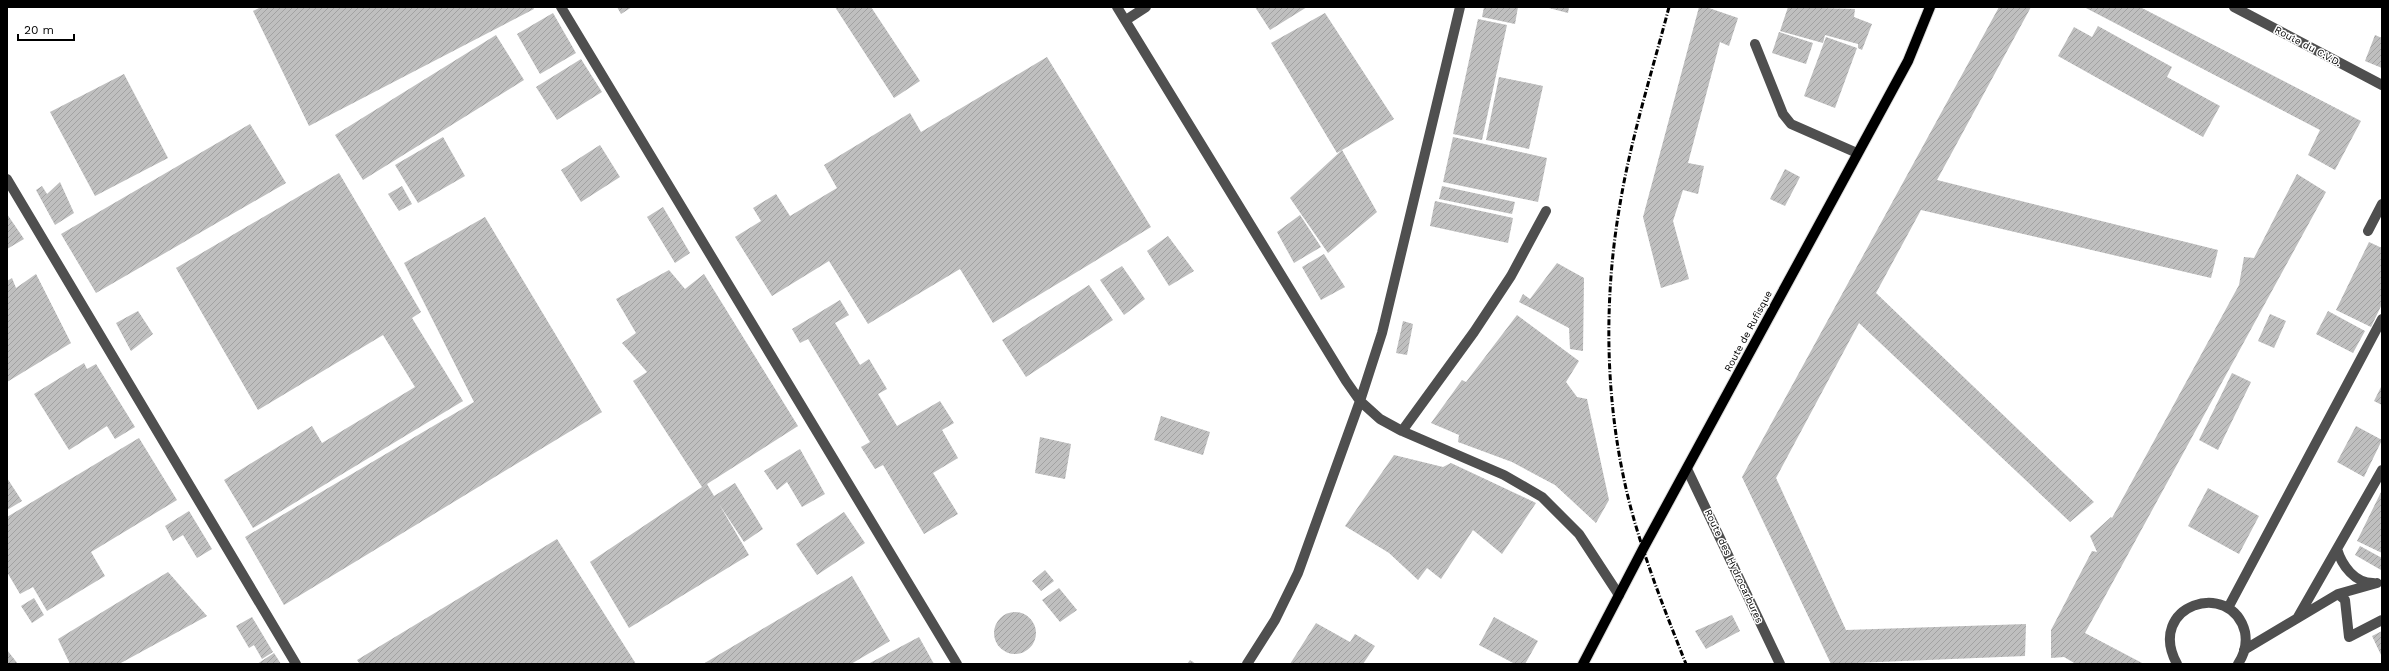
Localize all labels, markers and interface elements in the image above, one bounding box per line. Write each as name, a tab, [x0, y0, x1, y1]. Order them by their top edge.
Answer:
scale bar	[18, 16, 74, 42]
text: 20 m	[24, 23, 54, 37]
street label: Route du C.V.D.	[2273, 24, 2343, 68]
street label: Route de Rufisque	[1722, 288, 1774, 373]
street label: Route des Hydrocarbures	[1703, 507, 1765, 625]

